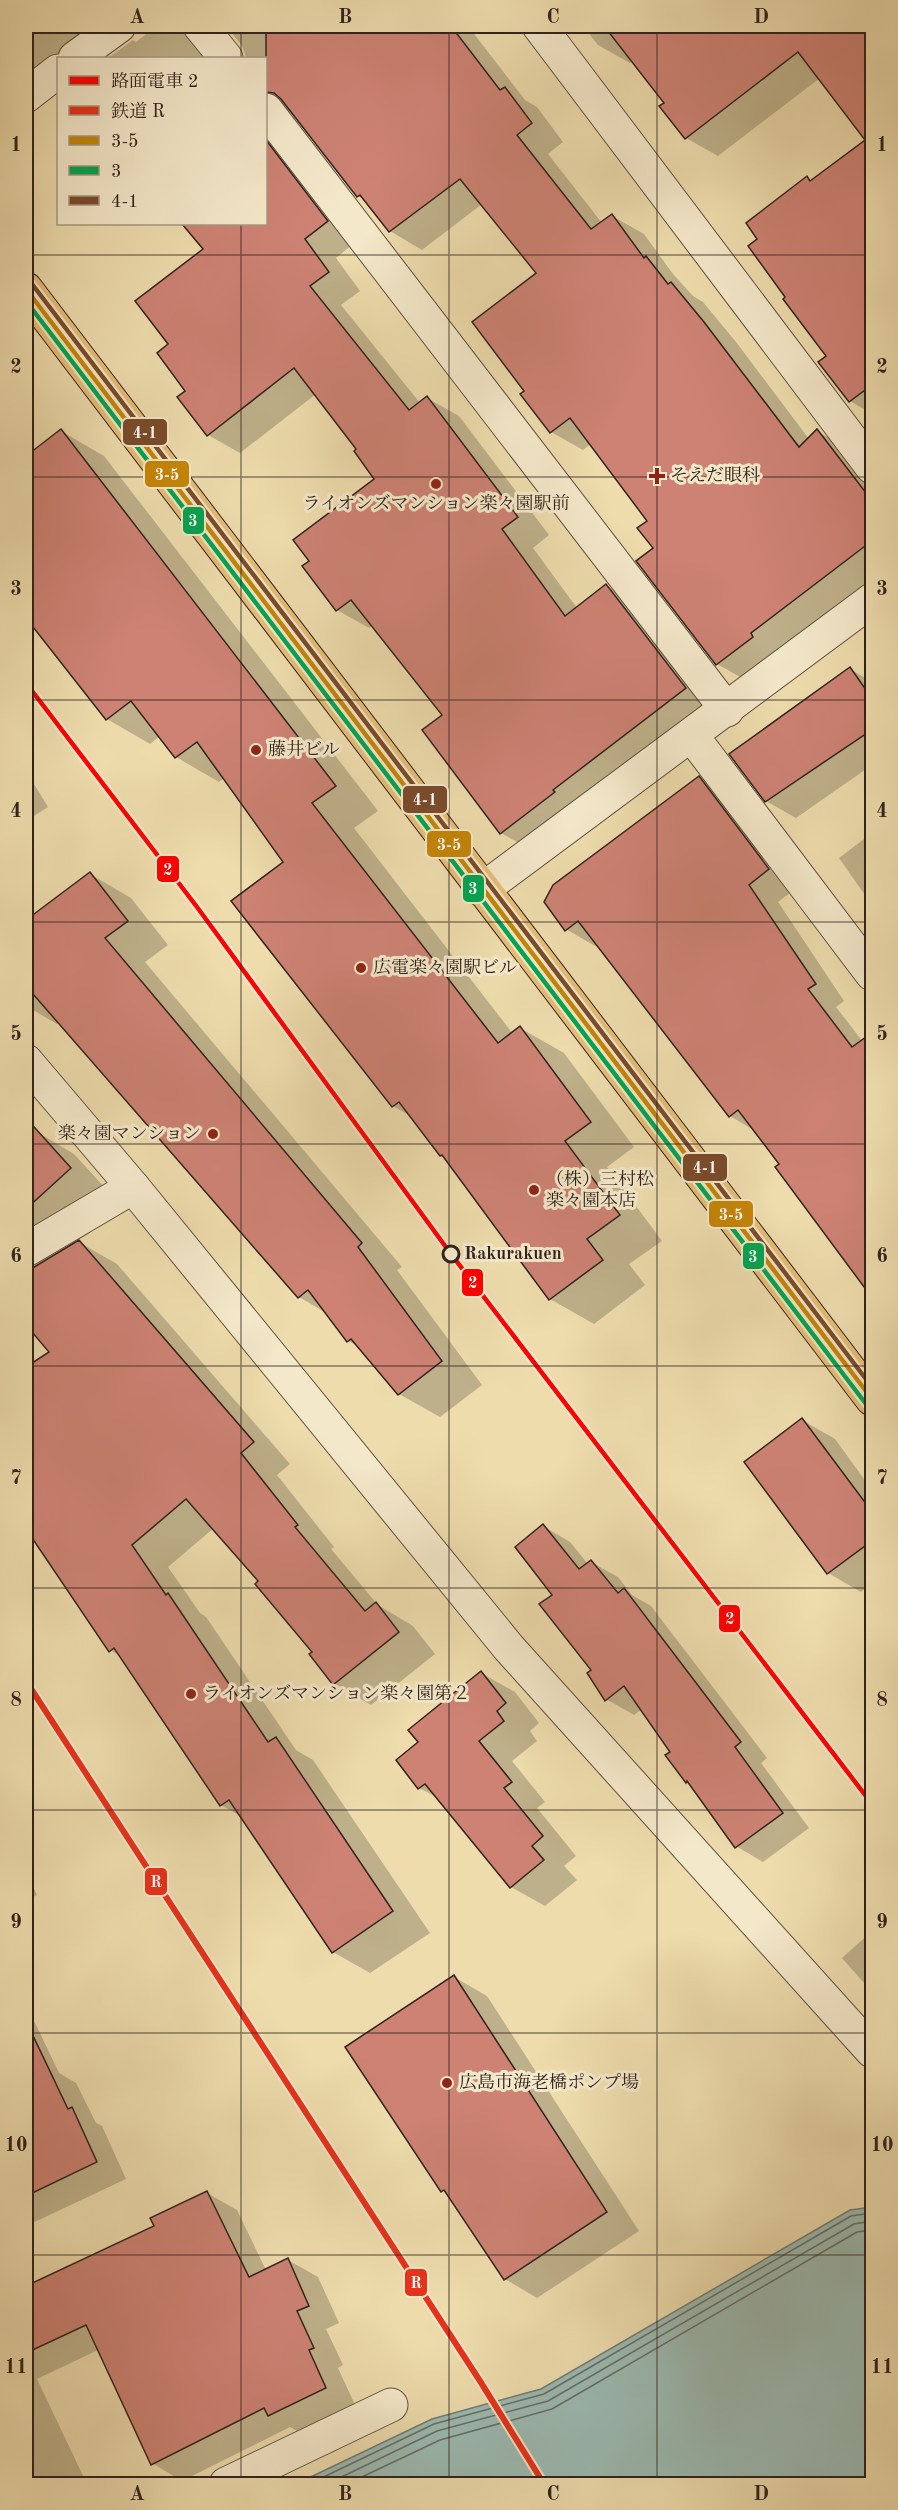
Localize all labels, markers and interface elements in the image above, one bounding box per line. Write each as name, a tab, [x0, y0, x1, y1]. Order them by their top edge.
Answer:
text: A	[129, 8, 145, 28]
text: B	[338, 8, 352, 28]
text: C	[546, 8, 560, 28]
text: D	[753, 8, 769, 28]
legend	[57, 57, 267, 225]
text: 路面電車 2	[111, 71, 198, 91]
text: 鉄道 R	[111, 101, 165, 121]
text: 3-5	[111, 133, 139, 151]
text: 1	[10, 136, 22, 156]
text: 1	[876, 136, 888, 156]
text: 3	[111, 163, 121, 181]
text: 4-1	[111, 193, 139, 211]
text: 2	[10, 358, 22, 378]
text: 2	[876, 358, 888, 378]
line badge: 4-1	[122, 418, 168, 446]
text: 4-1	[133, 426, 157, 442]
line badge: 3-5	[144, 460, 190, 488]
place label: そえだ眼科	[670, 466, 760, 485]
marker: そえだ眼科	[648, 467, 666, 485]
text: 3-5	[155, 468, 179, 484]
marker: ライオンズマンション楽々園駅前	[429, 477, 443, 491]
place label: ライオンズマンション楽々園駅前	[302, 493, 570, 513]
line badge: 3	[182, 506, 205, 535]
text: 3	[188, 514, 198, 530]
text: 3	[10, 580, 22, 600]
text: 3	[876, 580, 888, 600]
place label: 藤井ビル	[268, 739, 340, 759]
marker: 藤井ビル	[249, 743, 263, 757]
line badge: 4-1	[402, 785, 448, 814]
text: 4-1	[413, 793, 437, 809]
text: 4	[10, 802, 22, 822]
text: 4	[876, 802, 888, 822]
line badge: 3-5	[426, 830, 472, 858]
text: 3-5	[437, 838, 461, 854]
line badge: 2	[156, 855, 180, 883]
text: 2	[163, 863, 173, 879]
line badge: 3	[462, 874, 485, 903]
text: 3	[468, 882, 478, 898]
place label: 広電楽々園駅ビル	[373, 957, 517, 977]
marker: 広電楽々園駅ビル	[354, 961, 368, 975]
text: 5	[10, 1024, 22, 1045]
text: 5	[876, 1024, 888, 1045]
place label: 楽々園マンション	[58, 1123, 201, 1143]
marker: 楽々園マンション	[206, 1127, 220, 1141]
line badge: 4-1	[682, 1153, 728, 1182]
text: 4-1	[693, 1161, 717, 1177]
place label: （株）三村松 楽々園本店	[546, 1169, 654, 1210]
marker: （株）三村松 楽々園本店	[527, 1183, 541, 1197]
line badge: 3-5	[708, 1200, 754, 1228]
text: 3-5	[719, 1208, 743, 1224]
line badge: 3	[742, 1242, 765, 1270]
marker: Rakurakuen	[442, 1245, 460, 1263]
place label: Rakurakuen	[464, 1245, 562, 1263]
text: 6	[10, 1247, 22, 1267]
text: 6	[876, 1247, 888, 1267]
text: 3	[748, 1250, 758, 1266]
line badge: 2	[461, 1268, 484, 1297]
text: 2	[468, 1276, 478, 1292]
text: 7	[10, 1469, 22, 1489]
text: 7	[876, 1469, 888, 1489]
line badge: 2	[718, 1604, 741, 1633]
text: 2	[725, 1612, 735, 1628]
place label: ライオンズマンション楽々園第２	[203, 1683, 470, 1703]
marker: ライオンズマンション楽々園第２	[184, 1687, 198, 1701]
text: 8	[10, 1691, 22, 1711]
text: 8	[876, 1691, 888, 1711]
line badge: R	[144, 1867, 168, 1896]
text: R	[150, 1875, 162, 1891]
text: 9	[10, 1913, 22, 1933]
text: 9	[876, 1913, 888, 1933]
place label: 広島市海老橋ポンプ場	[459, 2072, 639, 2092]
marker: 広島市海老橋ポンプ場	[440, 2076, 454, 2090]
text: 10	[4, 2136, 28, 2156]
text: 10	[870, 2136, 894, 2156]
line badge: R	[404, 2268, 428, 2297]
text: R	[410, 2276, 422, 2292]
text: 11	[4, 2358, 28, 2378]
text: 11	[870, 2358, 894, 2378]
text: A	[129, 2485, 145, 2505]
text: B	[338, 2485, 352, 2505]
text: C	[546, 2485, 560, 2505]
text: D	[753, 2485, 769, 2505]

